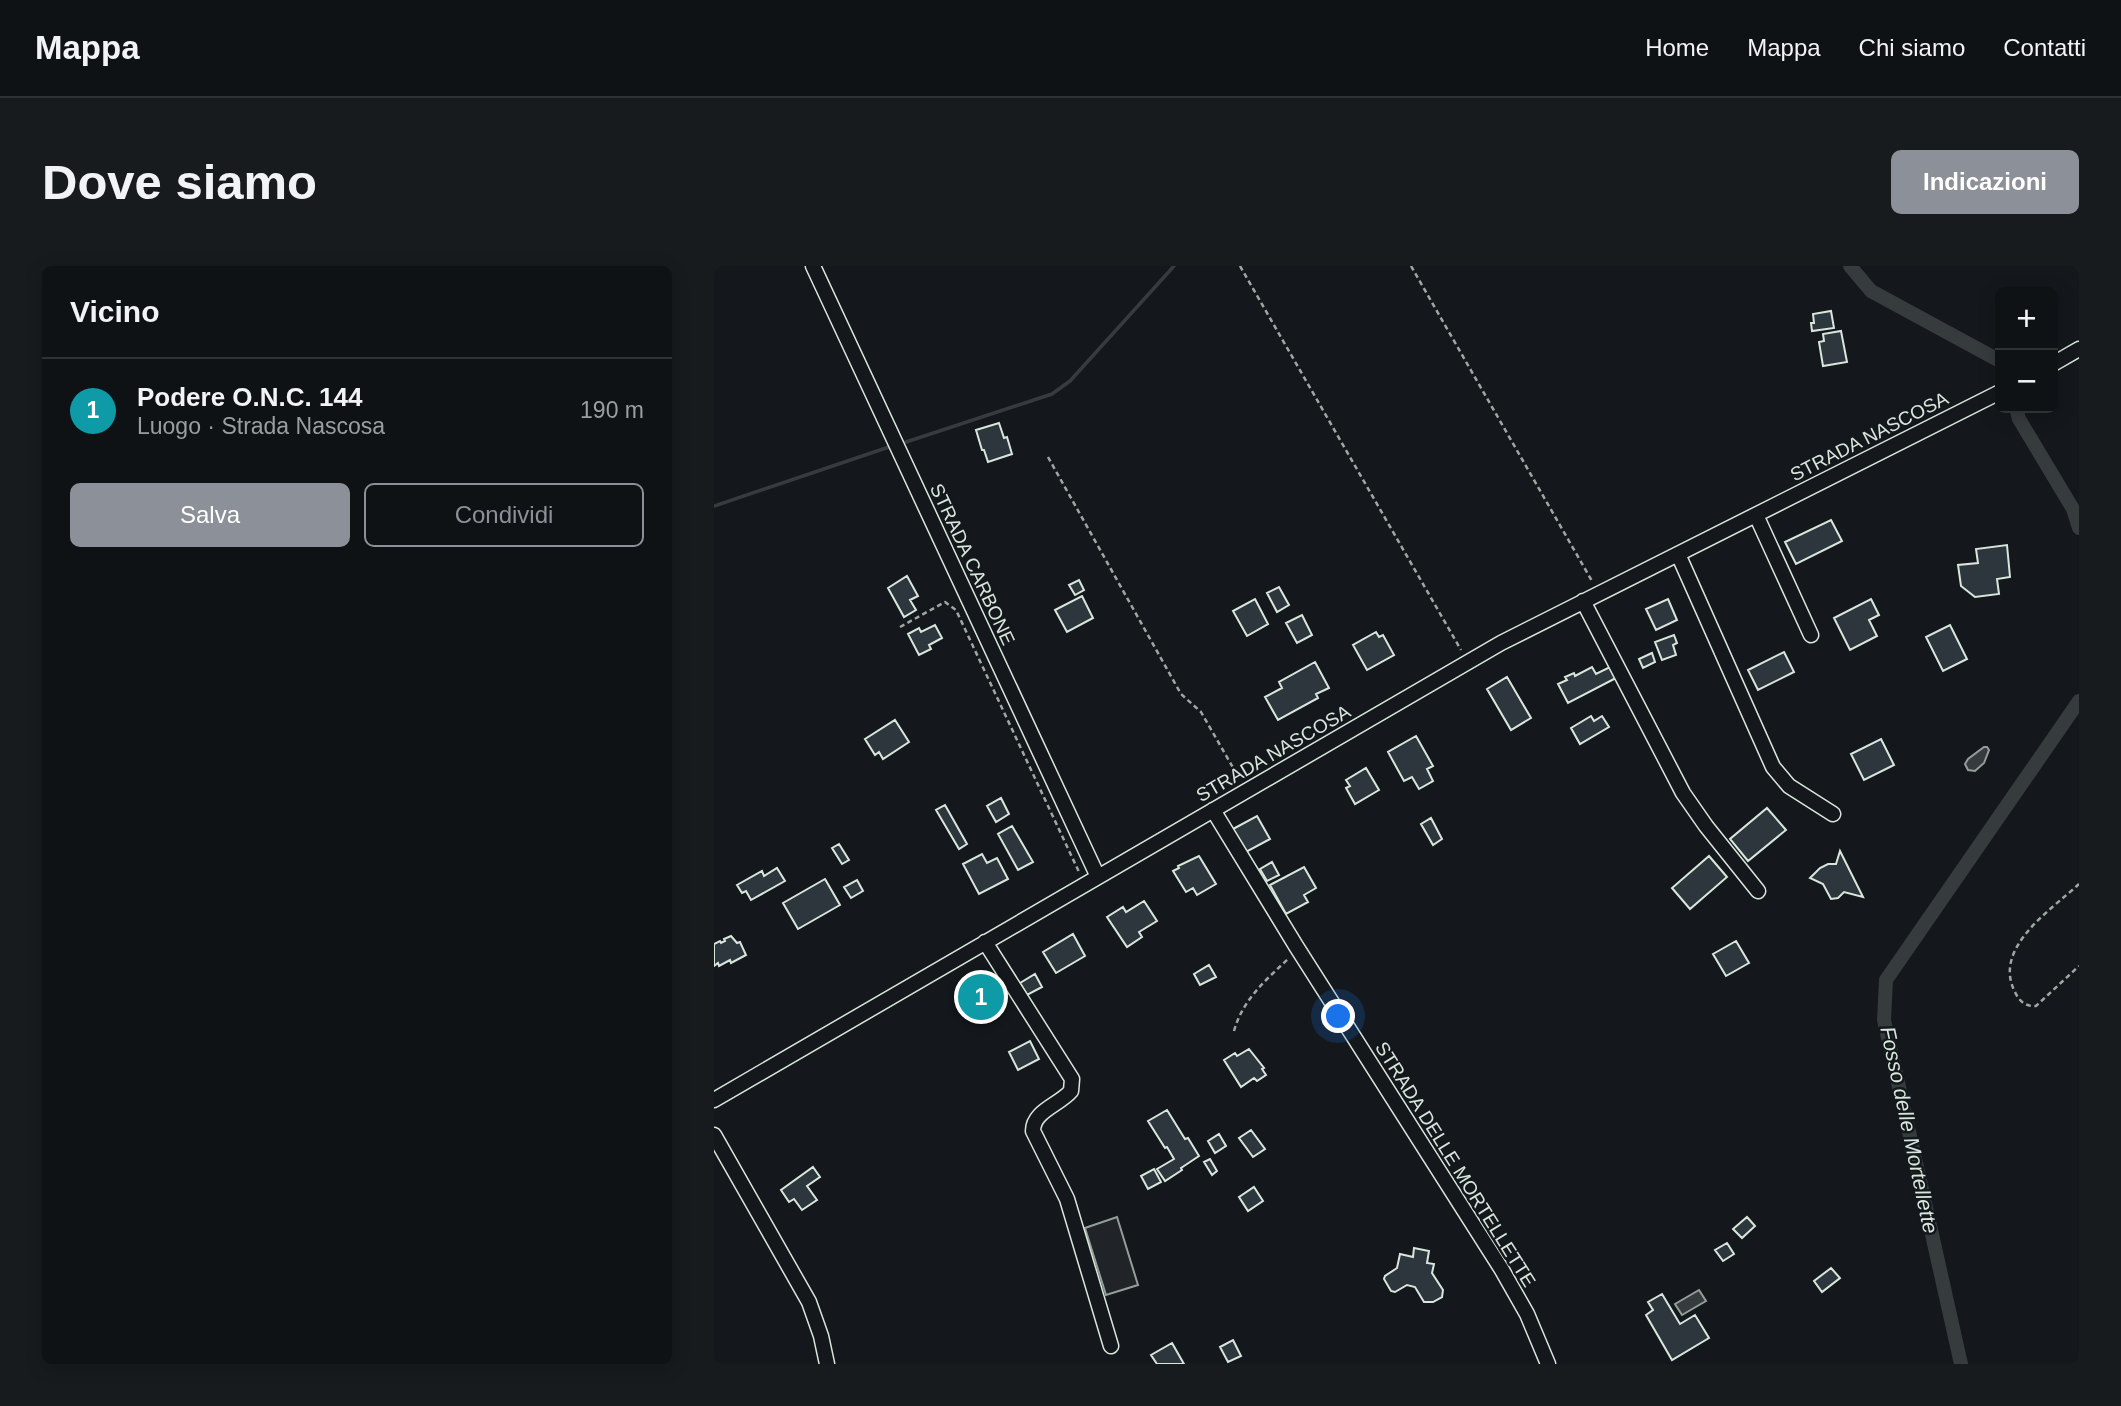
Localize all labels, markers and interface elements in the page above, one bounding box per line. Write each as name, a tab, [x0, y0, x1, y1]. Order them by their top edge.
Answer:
text: Mappa	[35, 29, 140, 66]
text: Home	[1645, 34, 1709, 61]
text: Mappa	[1747, 34, 1821, 61]
text: Chi siamo	[1859, 34, 1965, 61]
text: Contatti	[2003, 34, 2086, 61]
button: Indicazioni	[1891, 150, 2079, 214]
text: Dove siamo	[42, 155, 317, 209]
map controls	[1995, 287, 2058, 413]
button: +	[1995, 287, 2058, 350]
text: Vicino	[70, 295, 159, 328]
button: −	[1995, 350, 2058, 413]
text: Podere O.N.C. 144	[137, 382, 362, 412]
street label: STRADA NASCOSA	[1787, 387, 1952, 485]
text: 1	[87, 397, 99, 423]
text: 190 m	[580, 397, 644, 423]
text: Luogo · Strada Nascosa	[137, 413, 385, 439]
street label: STRADA CARBONE	[926, 480, 1019, 648]
button: Salva	[70, 483, 350, 547]
button: Condividi	[364, 483, 644, 547]
street label: STRADA NASCOSA	[1193, 701, 1354, 806]
pin: 1	[958, 971, 1004, 1023]
your location	[1321, 999, 1355, 1033]
water label: Fosso delle Mortellette	[1876, 1024, 1943, 1236]
street label: STRADA DELLE MORTELLETTE	[1371, 1038, 1540, 1291]

